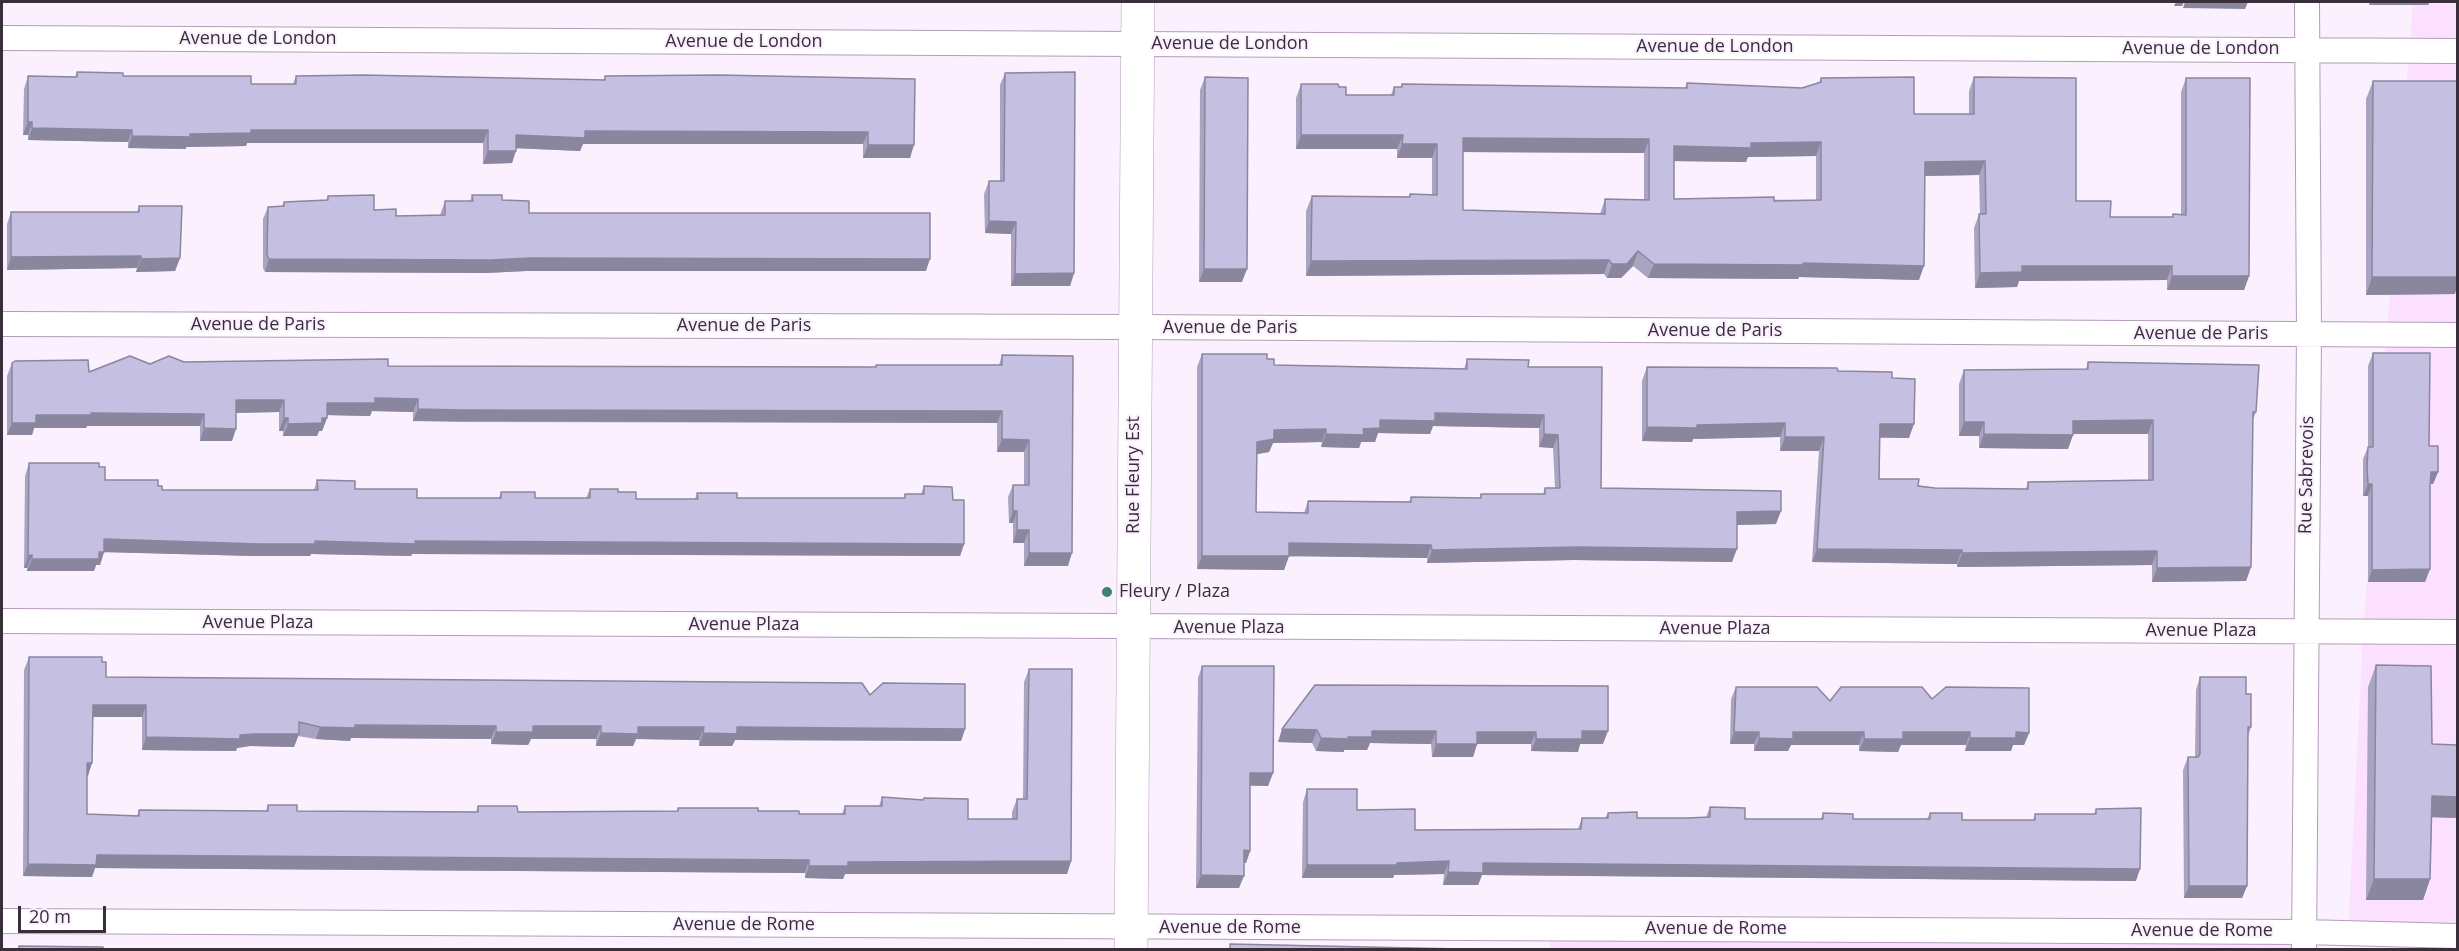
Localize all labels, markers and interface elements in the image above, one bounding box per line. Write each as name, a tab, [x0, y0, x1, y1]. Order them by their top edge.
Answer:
street label: Avenue de London	[179, 28, 337, 50]
street label: Avenue de London	[665, 31, 823, 53]
street label: Avenue de London	[1151, 33, 1309, 55]
street label: Avenue de London	[1636, 36, 1794, 58]
street label: Avenue de London	[2122, 38, 2280, 60]
street label: Avenue de Paris	[191, 314, 325, 336]
street label: Avenue de Paris	[677, 315, 811, 337]
street label: Avenue de Paris	[1163, 317, 1297, 339]
street label: Avenue de Paris	[1648, 320, 1782, 342]
street label: Avenue de Paris	[2134, 323, 2268, 345]
street label: Rue Fleury Est	[1123, 416, 1145, 534]
street label: Rue Sabrevois	[2295, 416, 2319, 534]
place label: Fleury / Plaza	[1119, 581, 1230, 603]
marker: Fleury / Plaza	[1100, 585, 1114, 599]
street label: Avenue Plaza	[202, 612, 314, 634]
street label: Avenue Plaza	[688, 614, 800, 636]
street label: Avenue Plaza	[1173, 617, 1285, 639]
street label: Avenue Plaza	[1659, 618, 1771, 640]
street label: Avenue Plaza	[2145, 620, 2257, 642]
scale bar	[21, 894, 110, 932]
text: 20 m	[29, 904, 71, 928]
street label: Avenue de Rome	[673, 914, 815, 936]
street label: Avenue de Rome	[1159, 917, 1301, 939]
street label: Avenue de Rome	[1645, 918, 1787, 940]
street label: Avenue de Rome	[2131, 920, 2273, 942]

